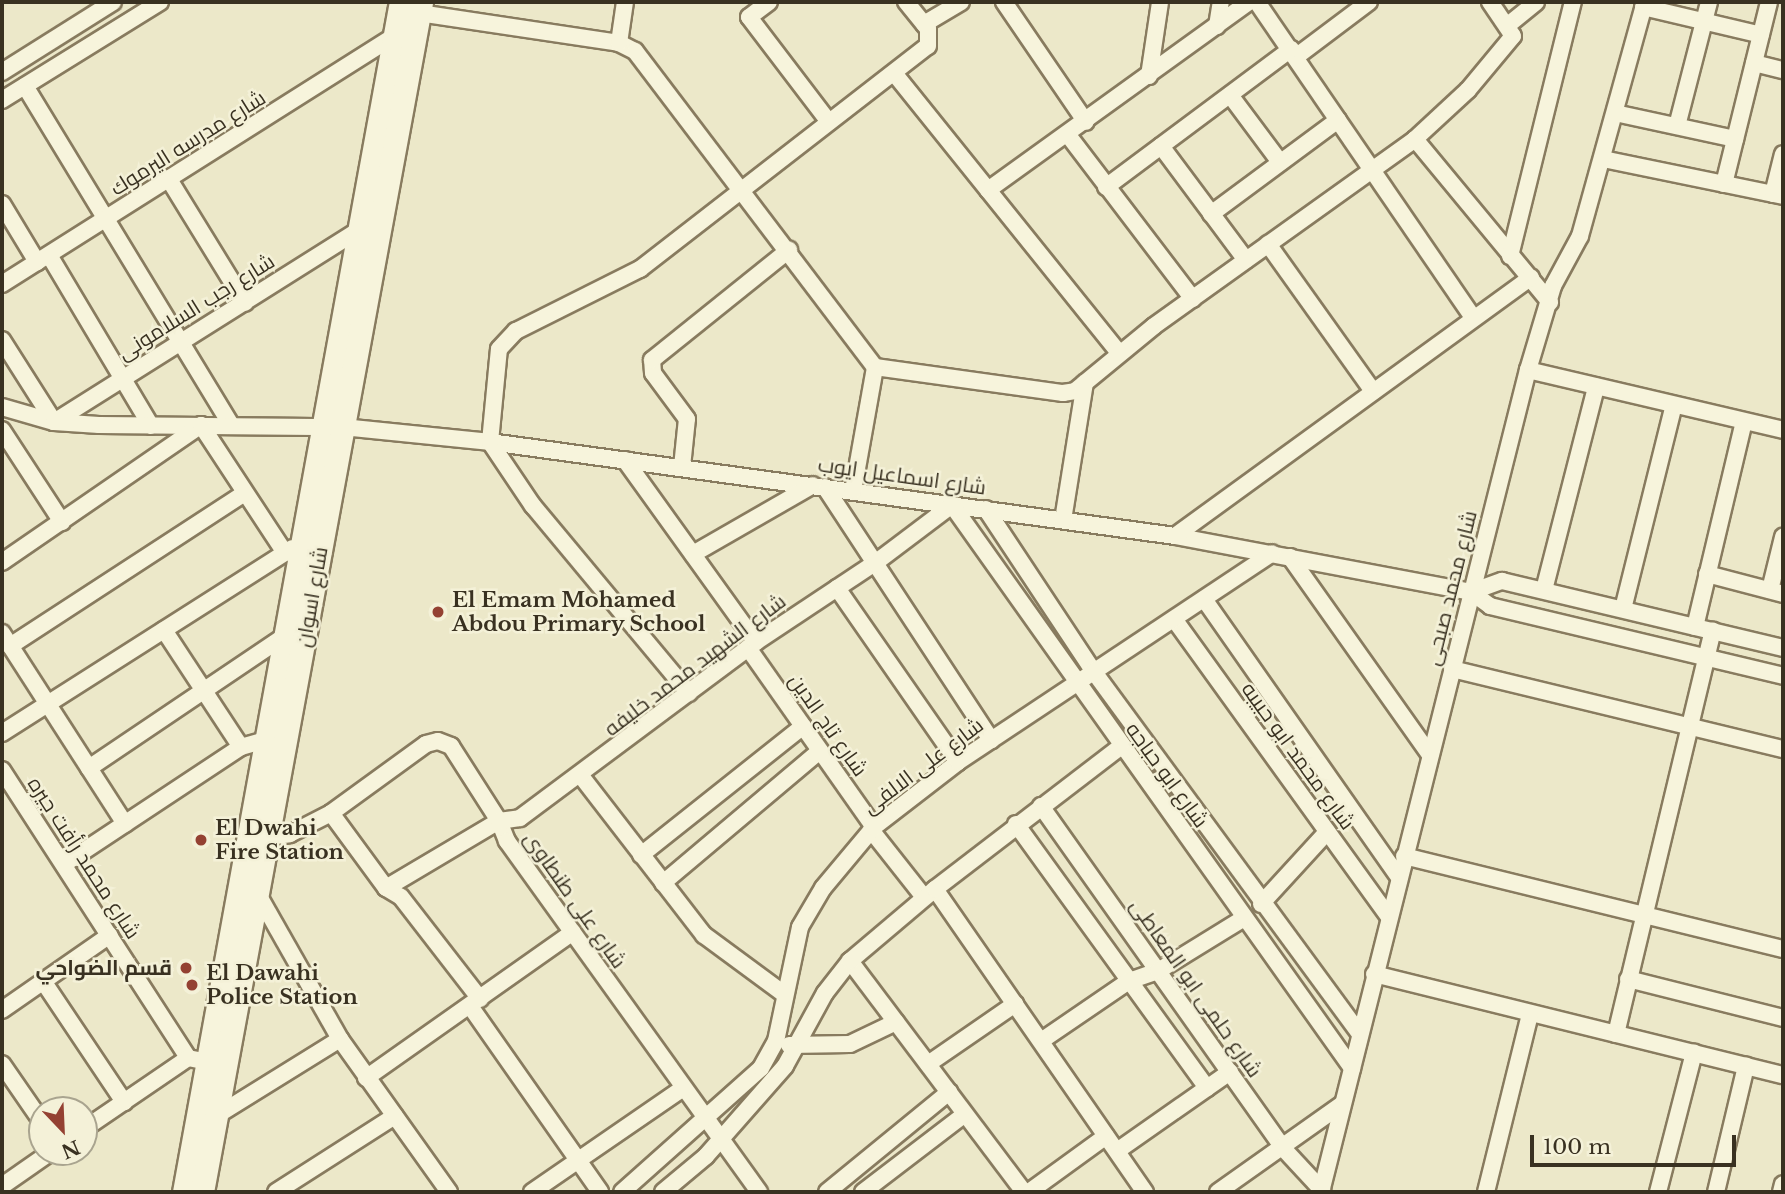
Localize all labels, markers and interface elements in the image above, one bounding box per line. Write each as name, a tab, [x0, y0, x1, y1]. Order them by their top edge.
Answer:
street label: شارع مدرسه اليرموك	[106, 85, 270, 201]
street label: شارع رجب السلامونى	[113, 249, 279, 365]
street label: شارع اسماعيل ايوب	[816, 452, 988, 500]
street label: شارع محمد صبحى	[1420, 508, 1482, 668]
street label: شارع اسوان	[291, 545, 333, 649]
place label: El Emam Mohamed Abdou Primary School	[452, 587, 706, 637]
street label: شارع الشهيد محمد خليفه	[599, 588, 791, 742]
marker: El Emam Mohamed Abdou Primary School	[430, 604, 446, 620]
street label: شارع تاج الدين	[783, 669, 873, 781]
street label: شارع محمد ابو حبيبه	[1236, 677, 1360, 835]
street label: شارع على الالفى	[858, 713, 988, 819]
street label: شارع ابو حباجه	[1120, 717, 1214, 833]
street label: شارع محمد رأفت جيره	[22, 772, 146, 944]
place label: El Dwahi Fire Station	[215, 815, 344, 865]
street label: شارع على طنطاوى	[518, 827, 632, 973]
marker: El Dwahi Fire Station	[193, 832, 209, 848]
street label: شارع حلمى ابو المعاطى	[1125, 894, 1267, 1082]
place label: قسم الضواحي	[36, 955, 172, 981]
marker: قسم الضواحي	[178, 960, 194, 976]
place label: El Dawahi Police Station	[206, 960, 358, 1010]
marker: El Dawahi Police Station	[184, 977, 200, 993]
north arrow	[28, 1096, 98, 1166]
scale bar	[1533, 1120, 1740, 1164]
text: 100 m	[1543, 1134, 1611, 1160]
text: N	[58, 1135, 83, 1163]

